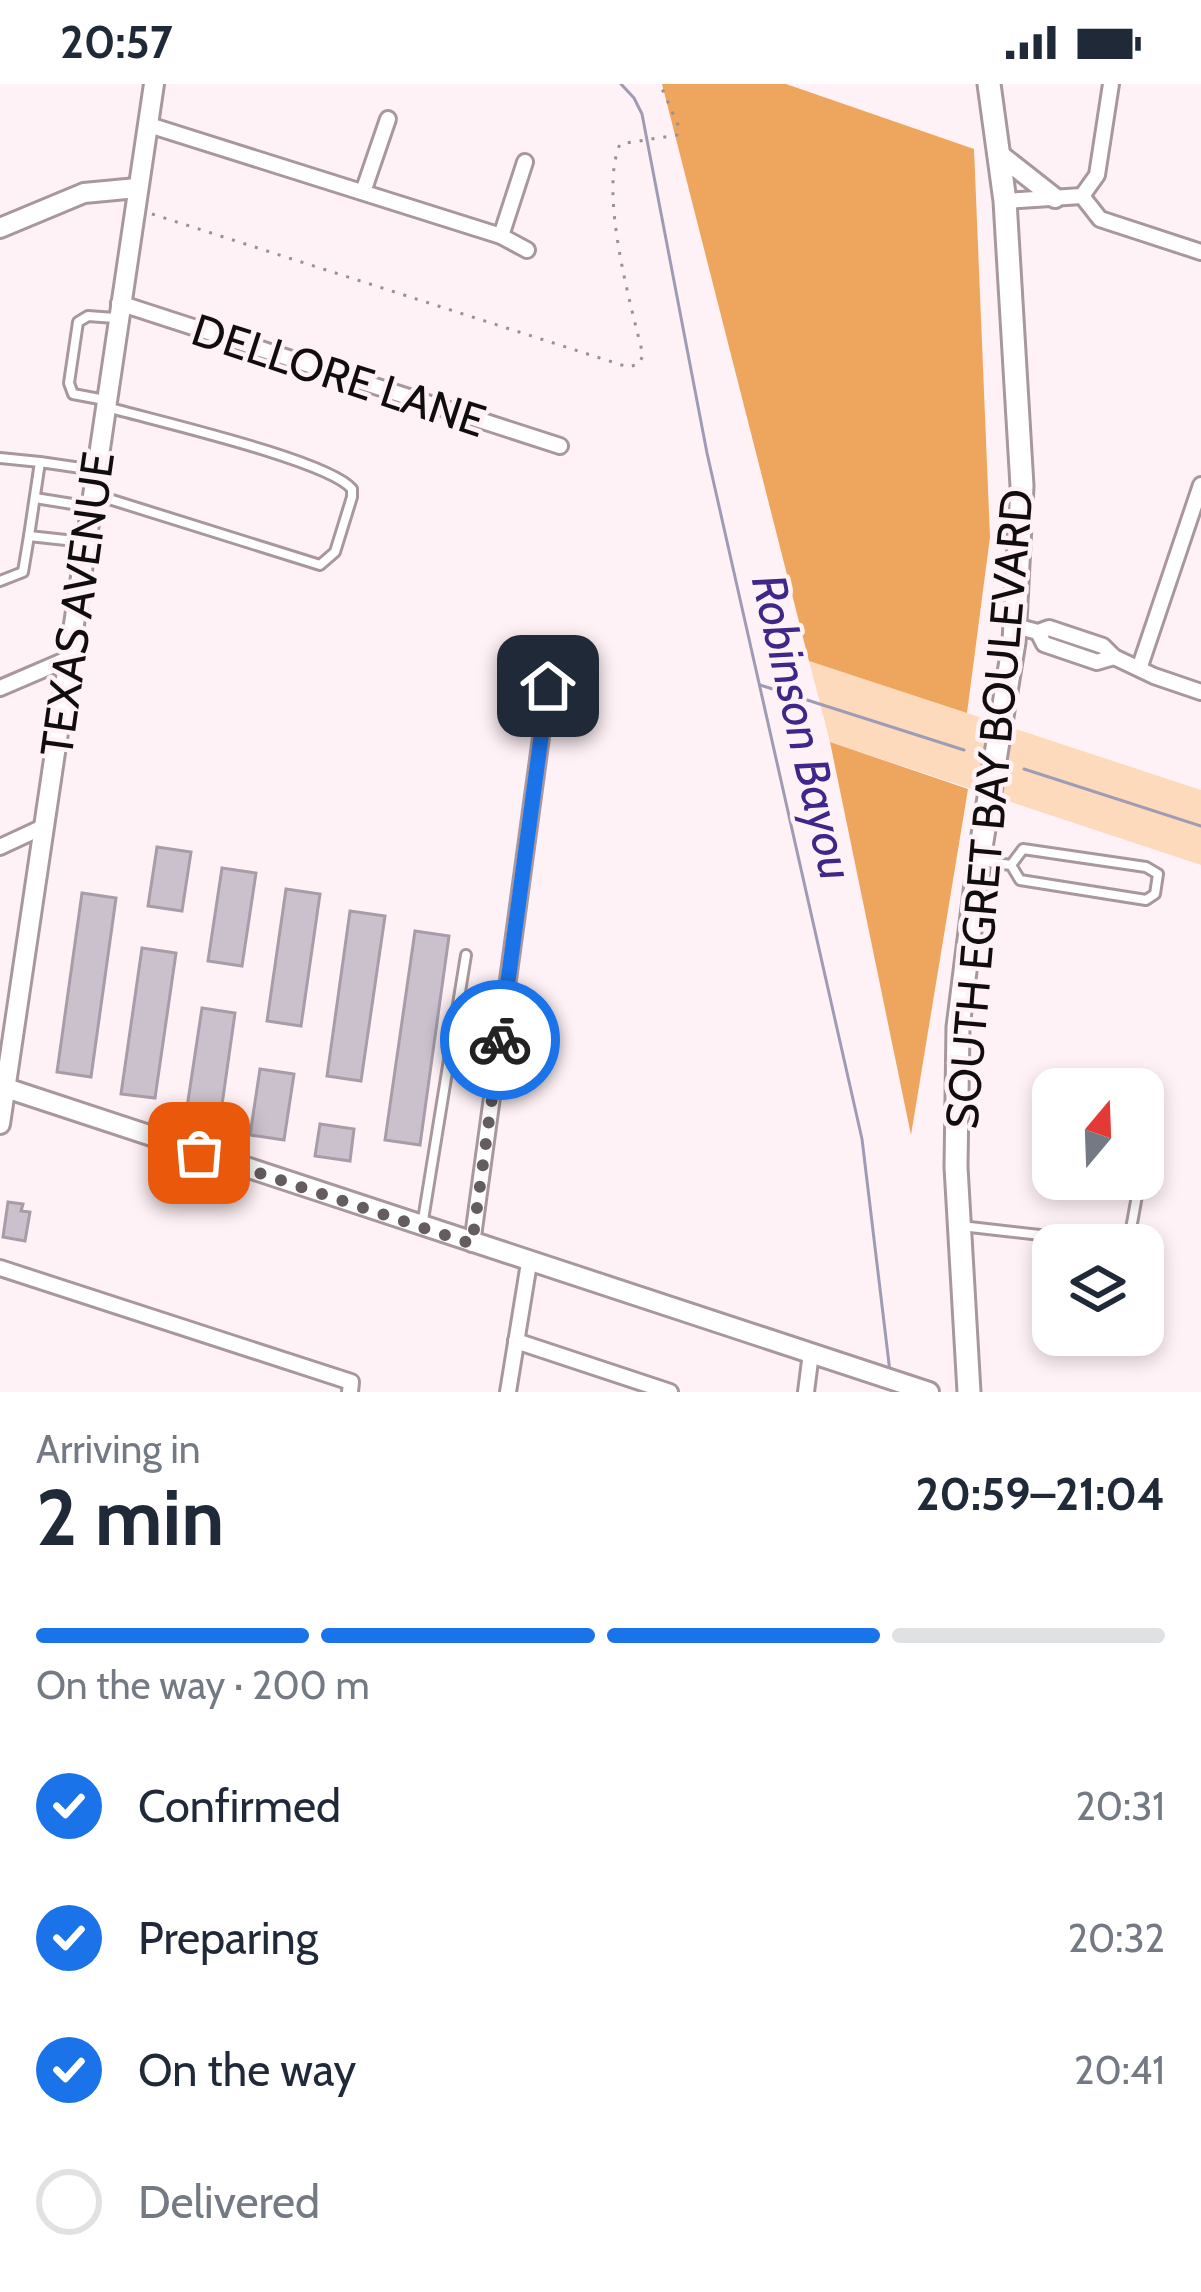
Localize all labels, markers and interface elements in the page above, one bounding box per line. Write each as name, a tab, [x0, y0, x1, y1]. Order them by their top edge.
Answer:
text: 20:57	[60, 15, 173, 69]
street label: DELLORE LANE	[185, 302, 493, 448]
street label: TEXAS AVENUE	[29, 448, 125, 760]
street label: SOUTH EGRET BAY BOULEVARD	[934, 487, 1044, 1131]
water label: Robinson Bayou	[740, 569, 866, 885]
pin	[497, 635, 599, 737]
icon: home	[515, 653, 581, 719]
courier	[440, 980, 560, 1100]
icon: bike	[467, 1007, 533, 1073]
north arrow	[1032, 1068, 1164, 1200]
map controls	[1032, 1068, 1164, 1356]
pin	[148, 1102, 250, 1204]
icon: bag	[166, 1120, 232, 1186]
button: layers	[1032, 1224, 1164, 1356]
text: Arriving in	[36, 1425, 200, 1473]
text: 20:59–21:04	[915, 1467, 1165, 1521]
text: 2 min	[36, 1470, 224, 1565]
text: On the way · 200 m	[36, 1661, 370, 1709]
icon: check	[36, 1773, 102, 1839]
text: Confirmed	[138, 1779, 341, 1833]
text: 20:31	[1075, 1782, 1165, 1830]
icon: check	[36, 1905, 102, 1971]
text: Preparing	[138, 1911, 318, 1965]
text: 20:32	[1068, 1914, 1165, 1962]
icon: check	[36, 2037, 102, 2103]
text: On the way	[138, 2043, 356, 2097]
text: 20:41	[1074, 2046, 1165, 2094]
text: Delivered	[138, 2175, 320, 2229]

